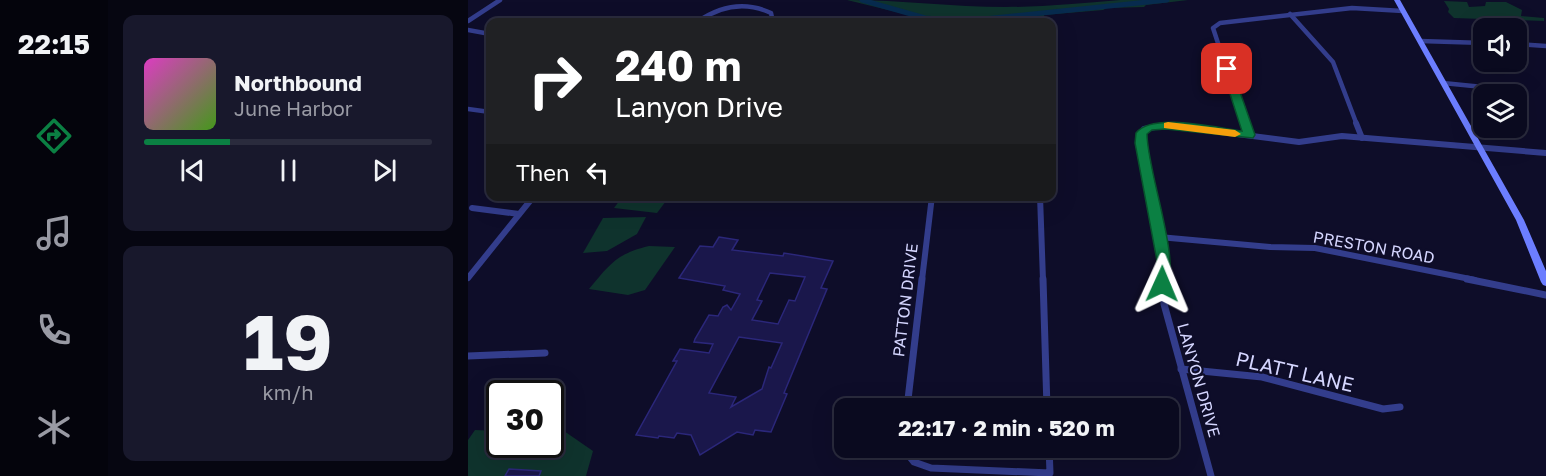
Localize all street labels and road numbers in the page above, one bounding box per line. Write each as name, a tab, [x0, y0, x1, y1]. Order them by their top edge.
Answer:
street label: PRESTON ROAD	[1312, 226, 1436, 268]
street label: PATTON DRIVE	[888, 242, 922, 358]
street label: LANYON DRIVE	[1173, 321, 1225, 439]
street label: PLATT LANE	[1234, 346, 1356, 396]

